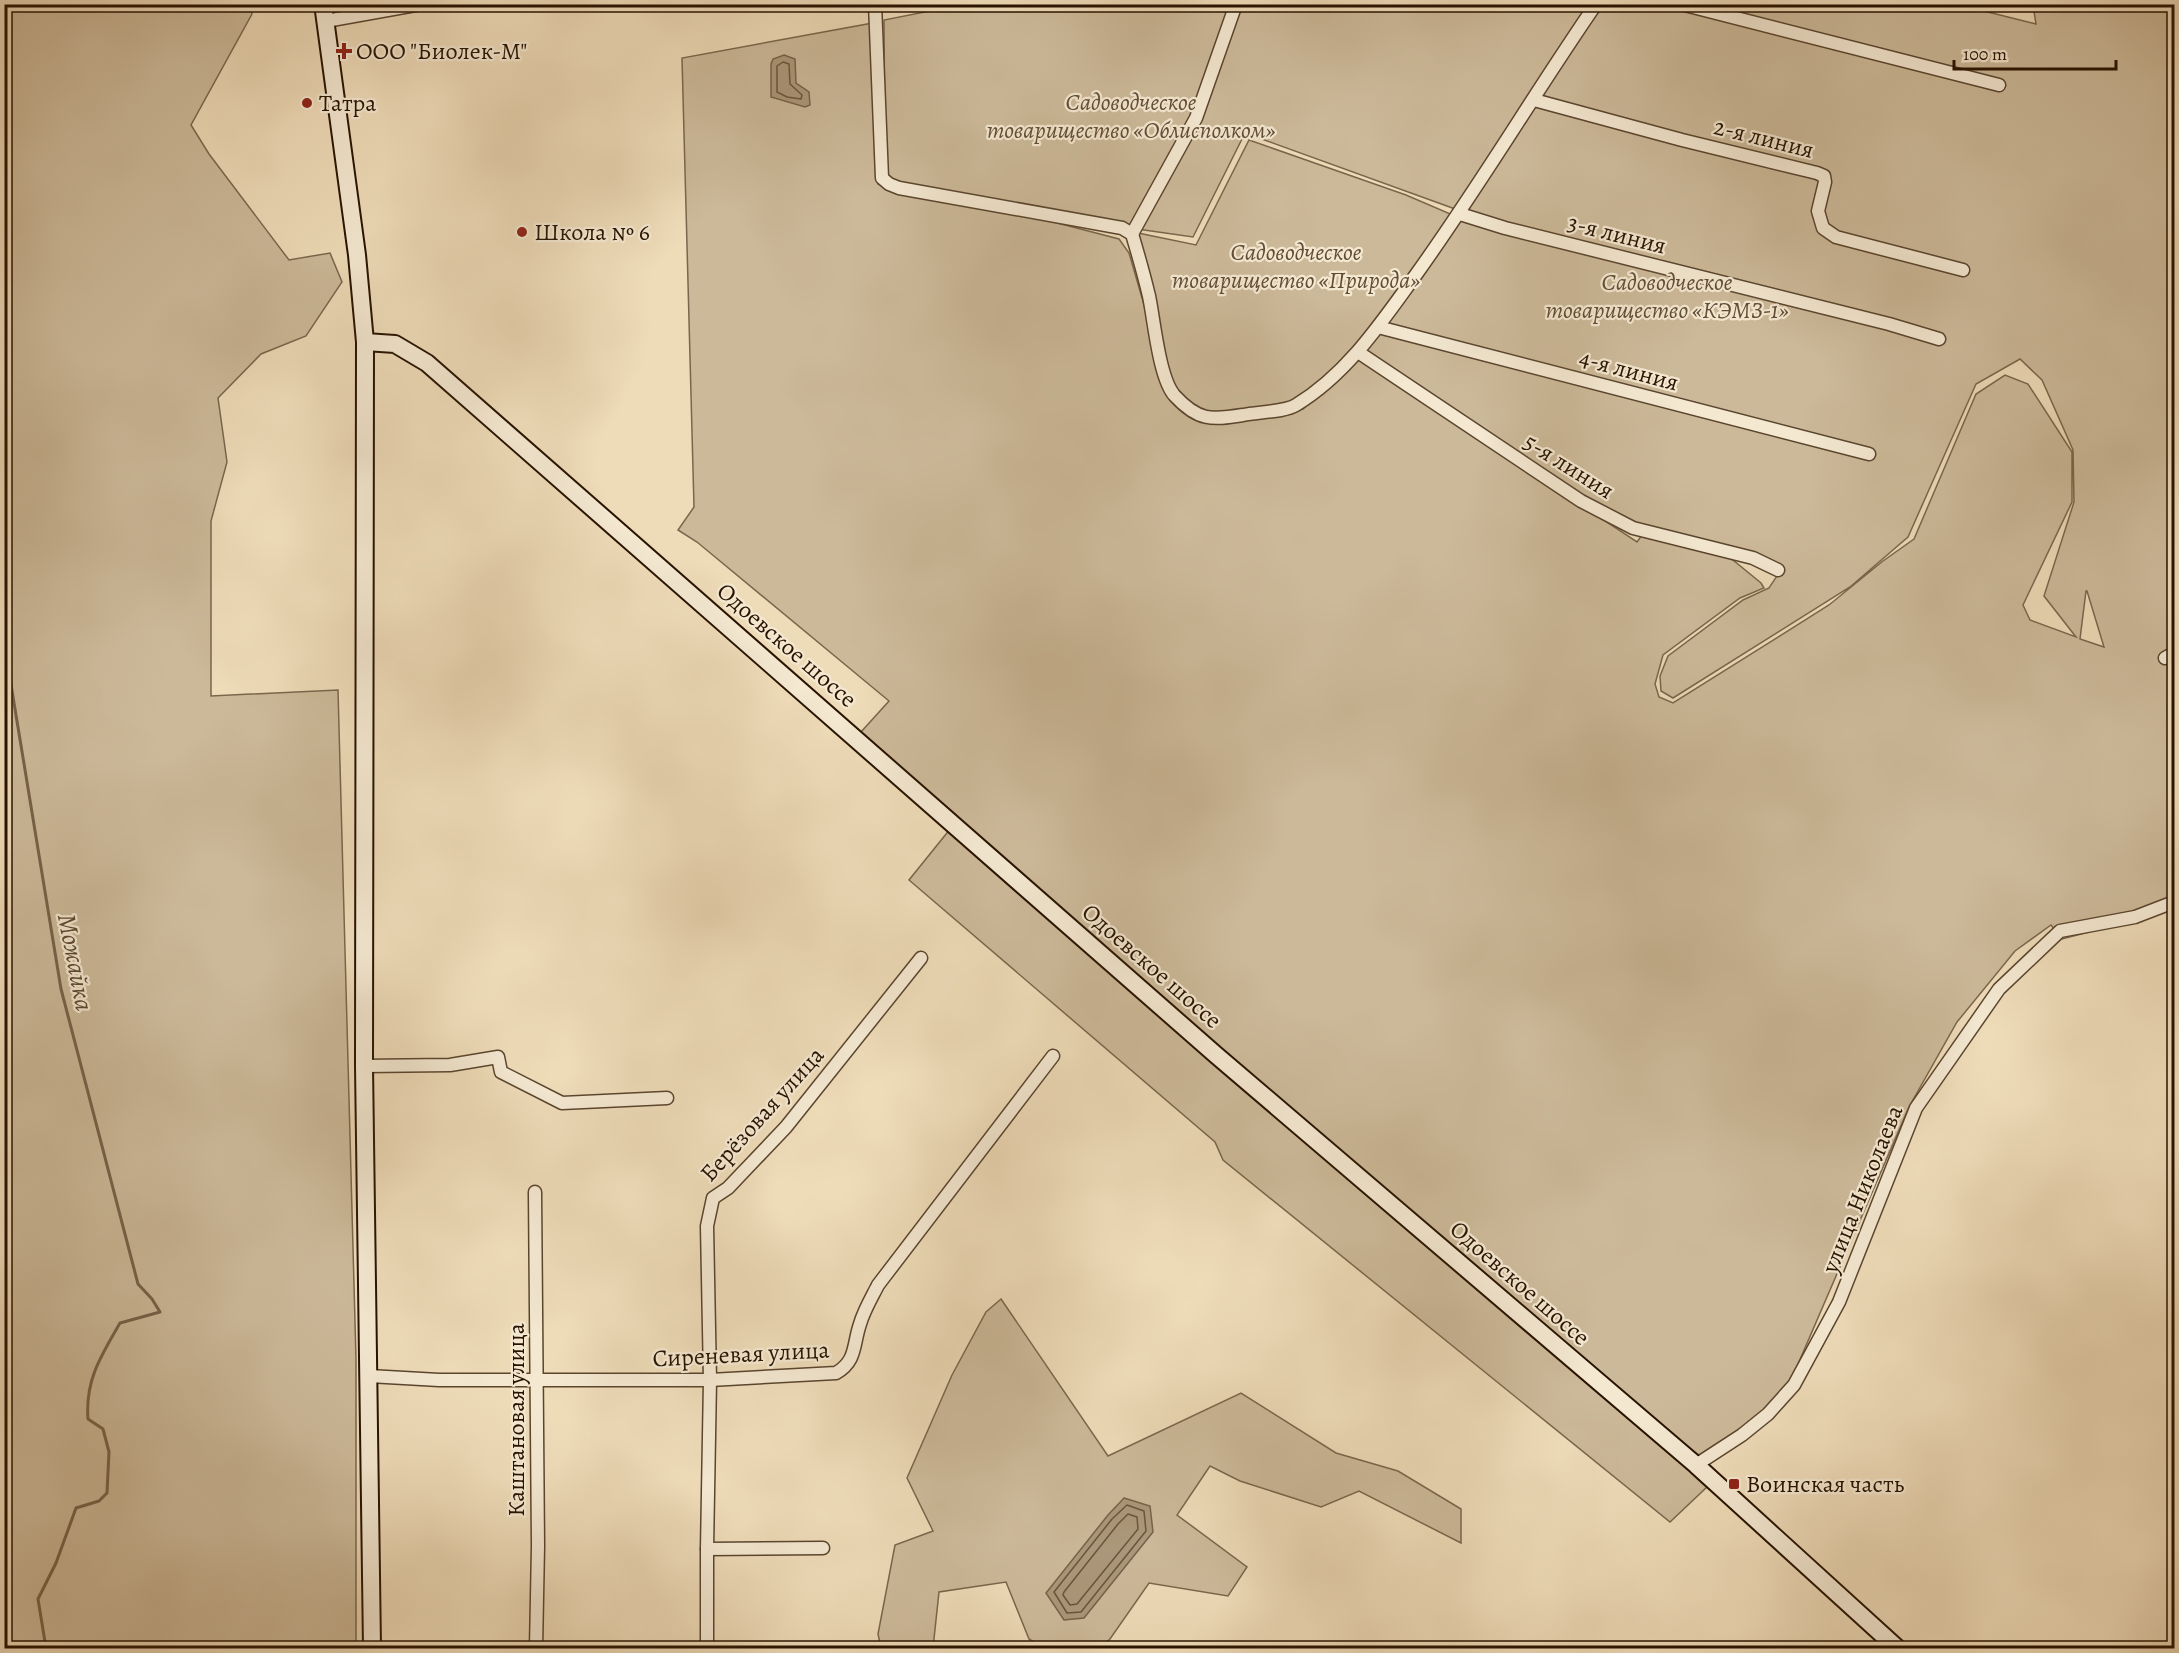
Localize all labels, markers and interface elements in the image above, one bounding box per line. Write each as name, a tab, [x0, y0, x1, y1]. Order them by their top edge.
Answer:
scale bar	[1954, 33, 2116, 71]
place label: ООО "Биолек-М"	[356, 35, 527, 67]
text: 100 m	[1963, 42, 2007, 66]
marker: ООО "Биолек-М"	[337, 44, 351, 58]
park label: Садоводческое товарищество «Облисполком»	[987, 86, 1275, 146]
place label: Татра	[319, 87, 376, 119]
marker: Татра	[300, 96, 314, 110]
street label: 2-я линия	[1711, 110, 1817, 166]
street label: 3-я линия	[1564, 206, 1670, 262]
place label: Школа № 6	[534, 216, 650, 248]
marker: Школа № 6	[515, 225, 529, 239]
park label: Садоводческое товарищество «Природа»	[1172, 236, 1420, 296]
park label: Садоводческое товарищество «КЭМЗ-1»	[1545, 266, 1789, 326]
street label: 4-я линия	[1576, 341, 1682, 399]
street label: 5-я линия	[1518, 426, 1620, 506]
street label: Одоевское шоссе	[710, 575, 864, 715]
street label: Одоевское шоссе	[1075, 896, 1229, 1036]
water label: Можайка	[49, 910, 102, 1014]
street label: Берёзовая улица	[693, 1040, 831, 1188]
street label: улица Николаева	[1813, 1100, 1910, 1279]
street label: Одоевское шоссе	[1443, 1213, 1597, 1353]
street label: Каштановая улица	[500, 1323, 532, 1517]
street label: Сиреневая улица	[652, 1333, 830, 1375]
place label: Воинская часть	[1746, 1468, 1905, 1500]
marker: Воинская часть	[1727, 1477, 1741, 1491]

